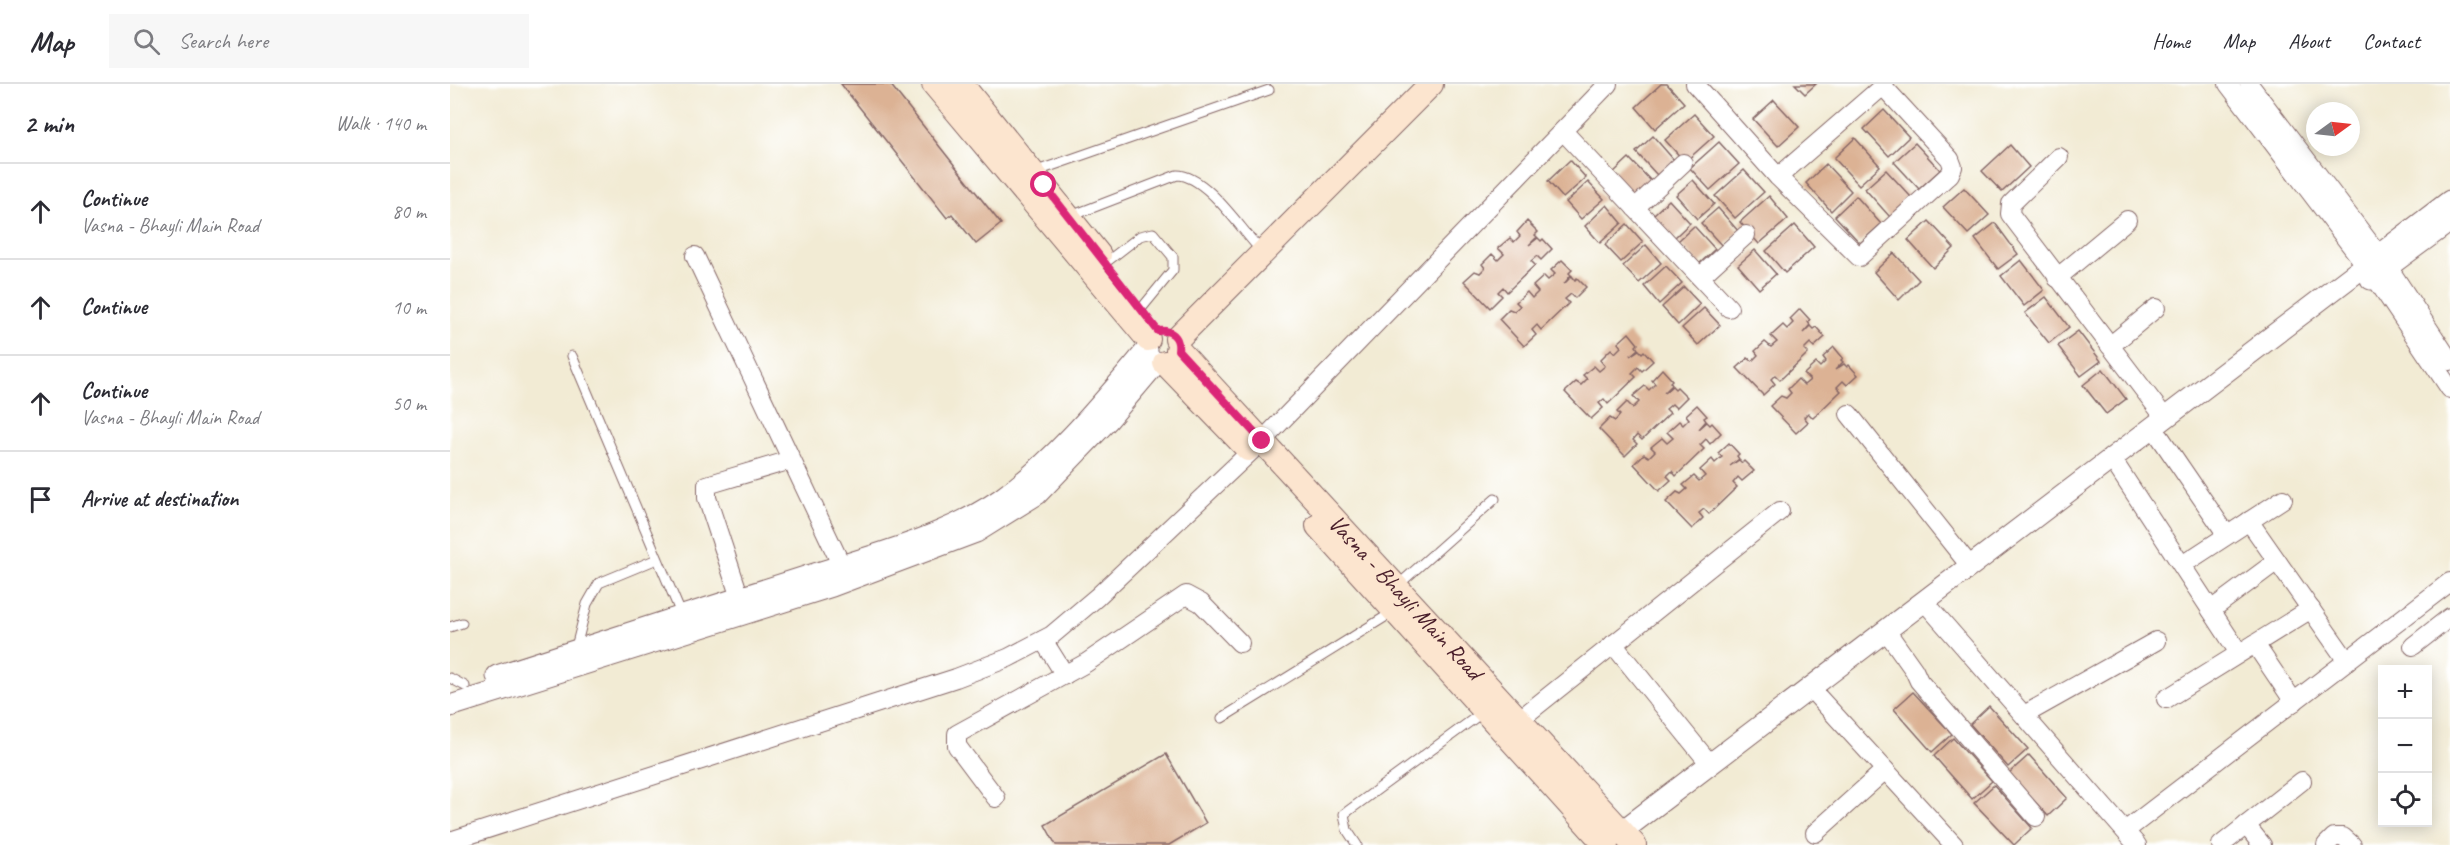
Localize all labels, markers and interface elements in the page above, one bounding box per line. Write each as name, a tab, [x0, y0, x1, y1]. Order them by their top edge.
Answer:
search box	[109, 14, 529, 68]
text: Map	[30, 24, 73, 59]
icon: search	[130, 25, 163, 58]
text: Search here	[178, 27, 268, 55]
text: Home	[2152, 28, 2190, 54]
text: Map	[2223, 28, 2255, 54]
text: About	[2288, 28, 2330, 54]
text: Contact	[2363, 28, 2420, 54]
north arrow	[2306, 102, 2360, 156]
text: 2 min	[24, 107, 74, 140]
text: Walk · 140 m	[336, 111, 426, 136]
route start	[1030, 171, 1056, 197]
text: Continue	[81, 185, 147, 213]
icon: ahead	[24, 195, 57, 228]
text: 80 m	[392, 199, 426, 224]
text: Vasna - Bhayli Main Road	[81, 213, 259, 238]
icon: ahead	[24, 291, 57, 324]
text: Continue	[81, 293, 147, 321]
text: 10 m	[392, 295, 426, 320]
text: Continue	[81, 377, 147, 405]
icon: ahead	[24, 387, 57, 420]
text: 50 m	[392, 391, 426, 416]
text: Vasna - Bhayli Main Road	[81, 405, 259, 430]
route end	[1248, 427, 1274, 453]
icon: arrive	[24, 483, 57, 516]
text: Arrive at destination	[81, 485, 238, 513]
street label: Vasna - Bhayli Main Road	[1322, 508, 1492, 689]
map controls	[2378, 665, 2432, 827]
button: +	[2378, 665, 2432, 719]
button: −	[2378, 719, 2432, 773]
button: locate	[2378, 773, 2432, 827]

